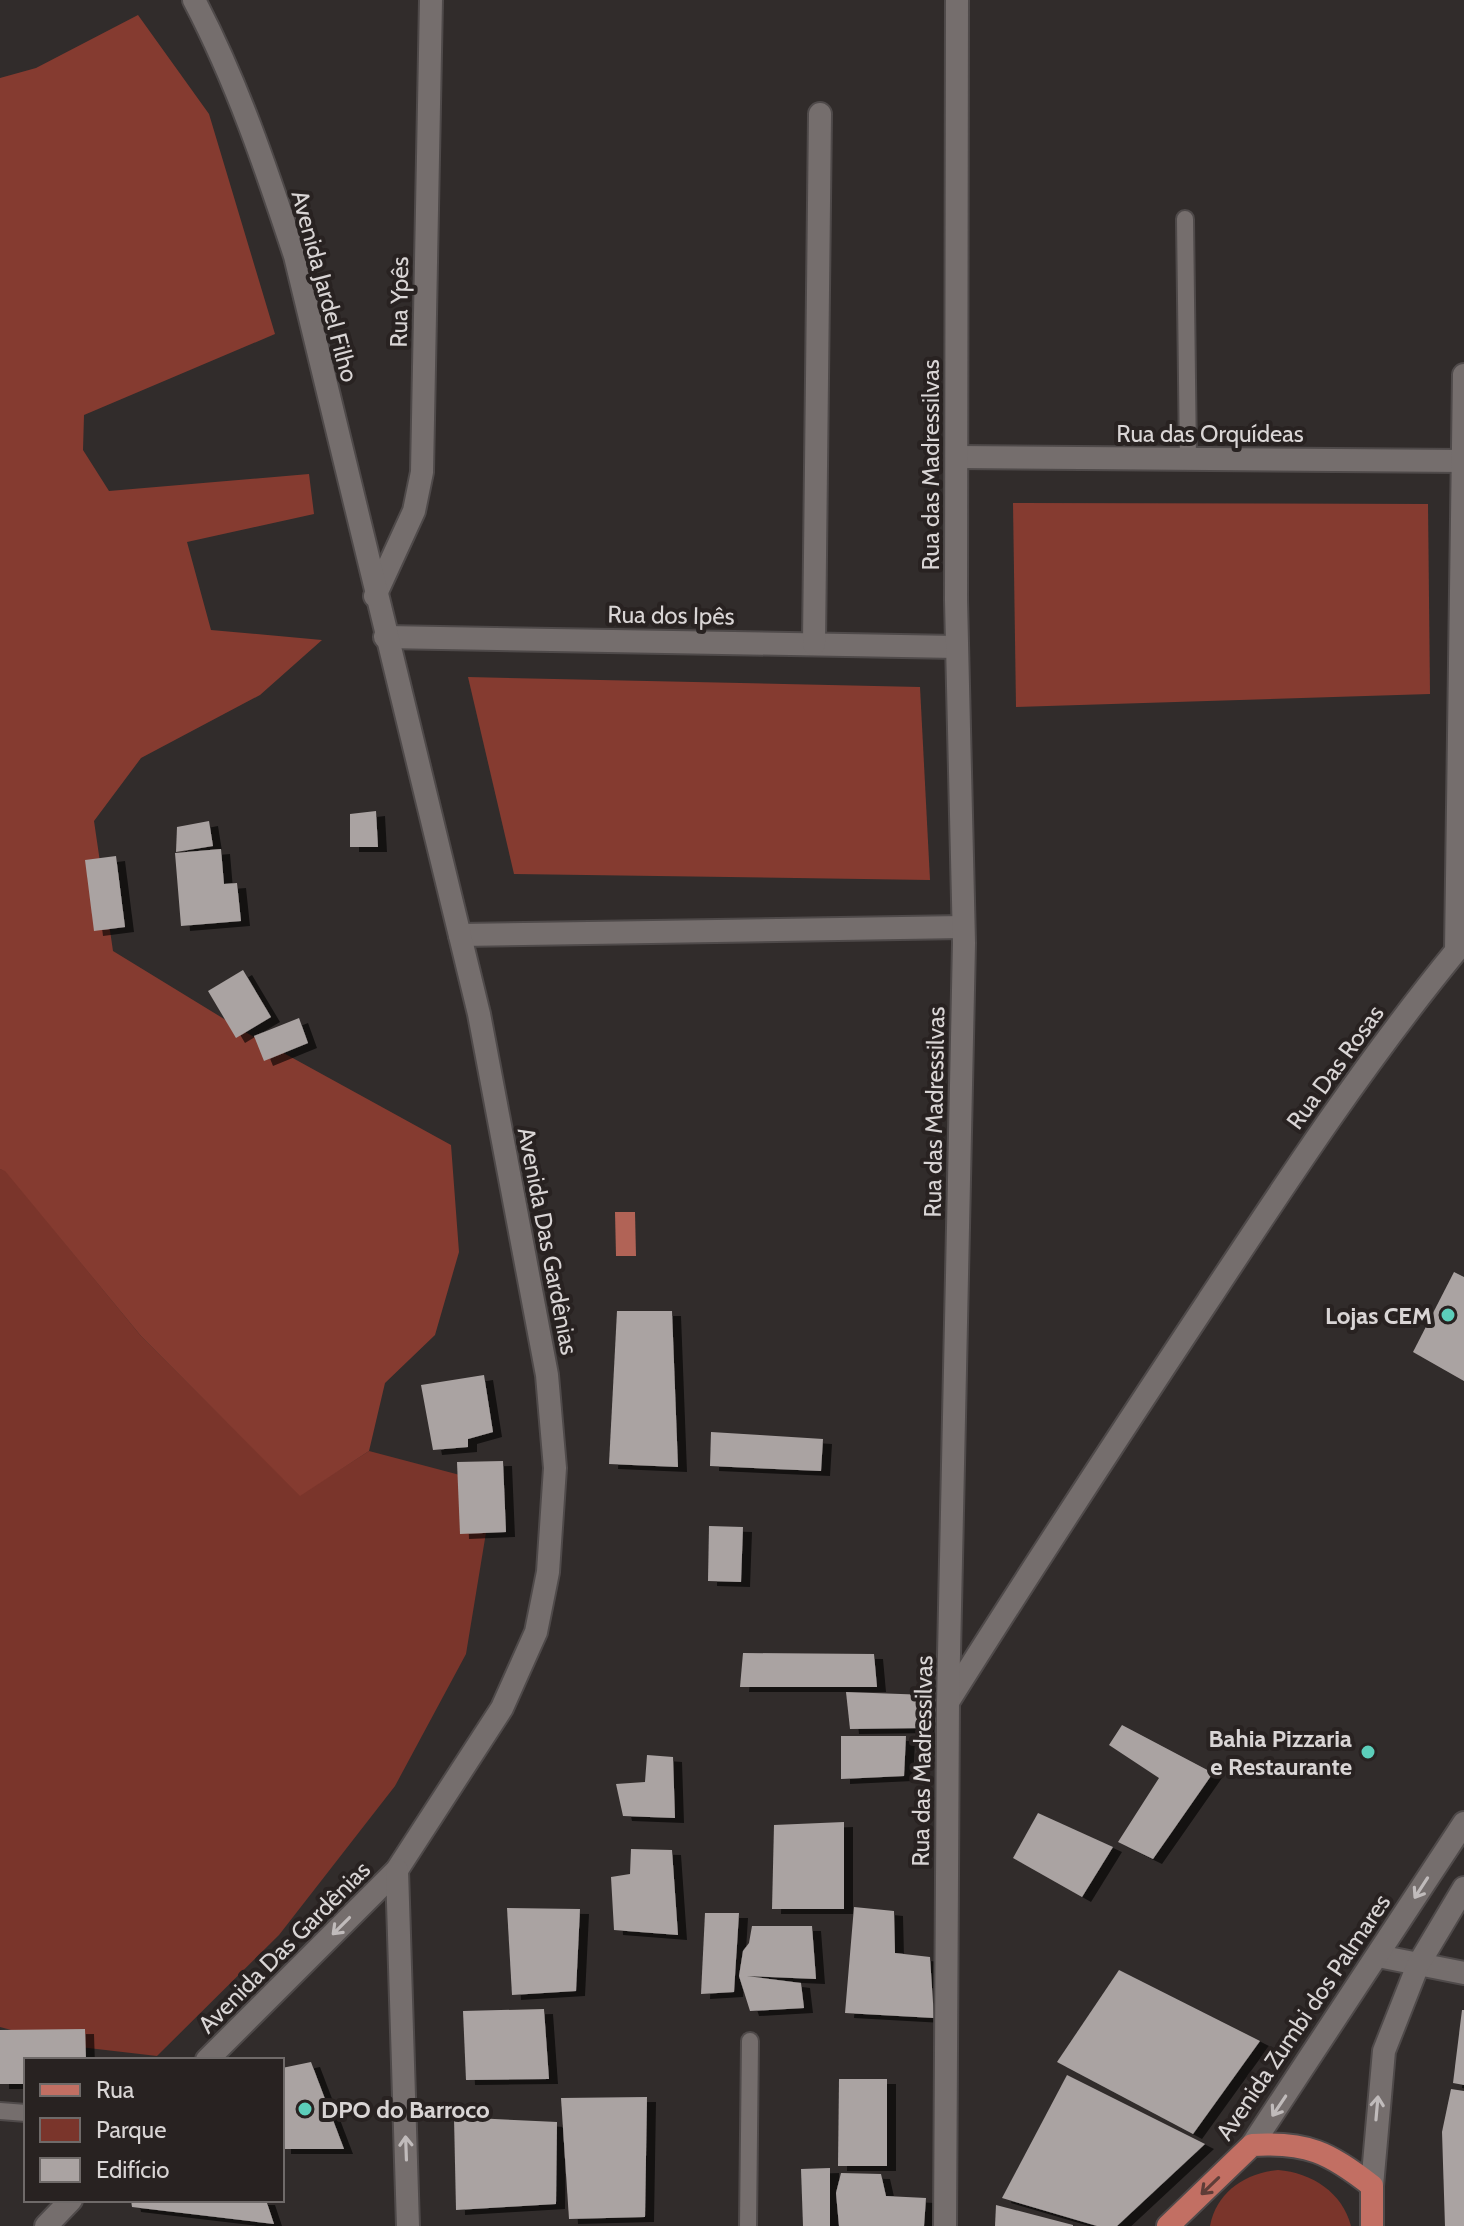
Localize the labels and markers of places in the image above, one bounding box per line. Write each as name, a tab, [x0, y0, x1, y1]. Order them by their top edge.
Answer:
place label: Lojas CEM	[1325, 1301, 1432, 1330]
marker: Lojas CEM	[1439, 1306, 1457, 1324]
place label: Bahia Pizzaria e Restaurante	[1209, 1724, 1352, 1781]
marker: Bahia Pizzaria e Restaurante	[1359, 1743, 1377, 1761]
place label: DPO do Barroco	[321, 2095, 490, 2124]
marker: DPO do Barroco	[296, 2100, 314, 2118]

